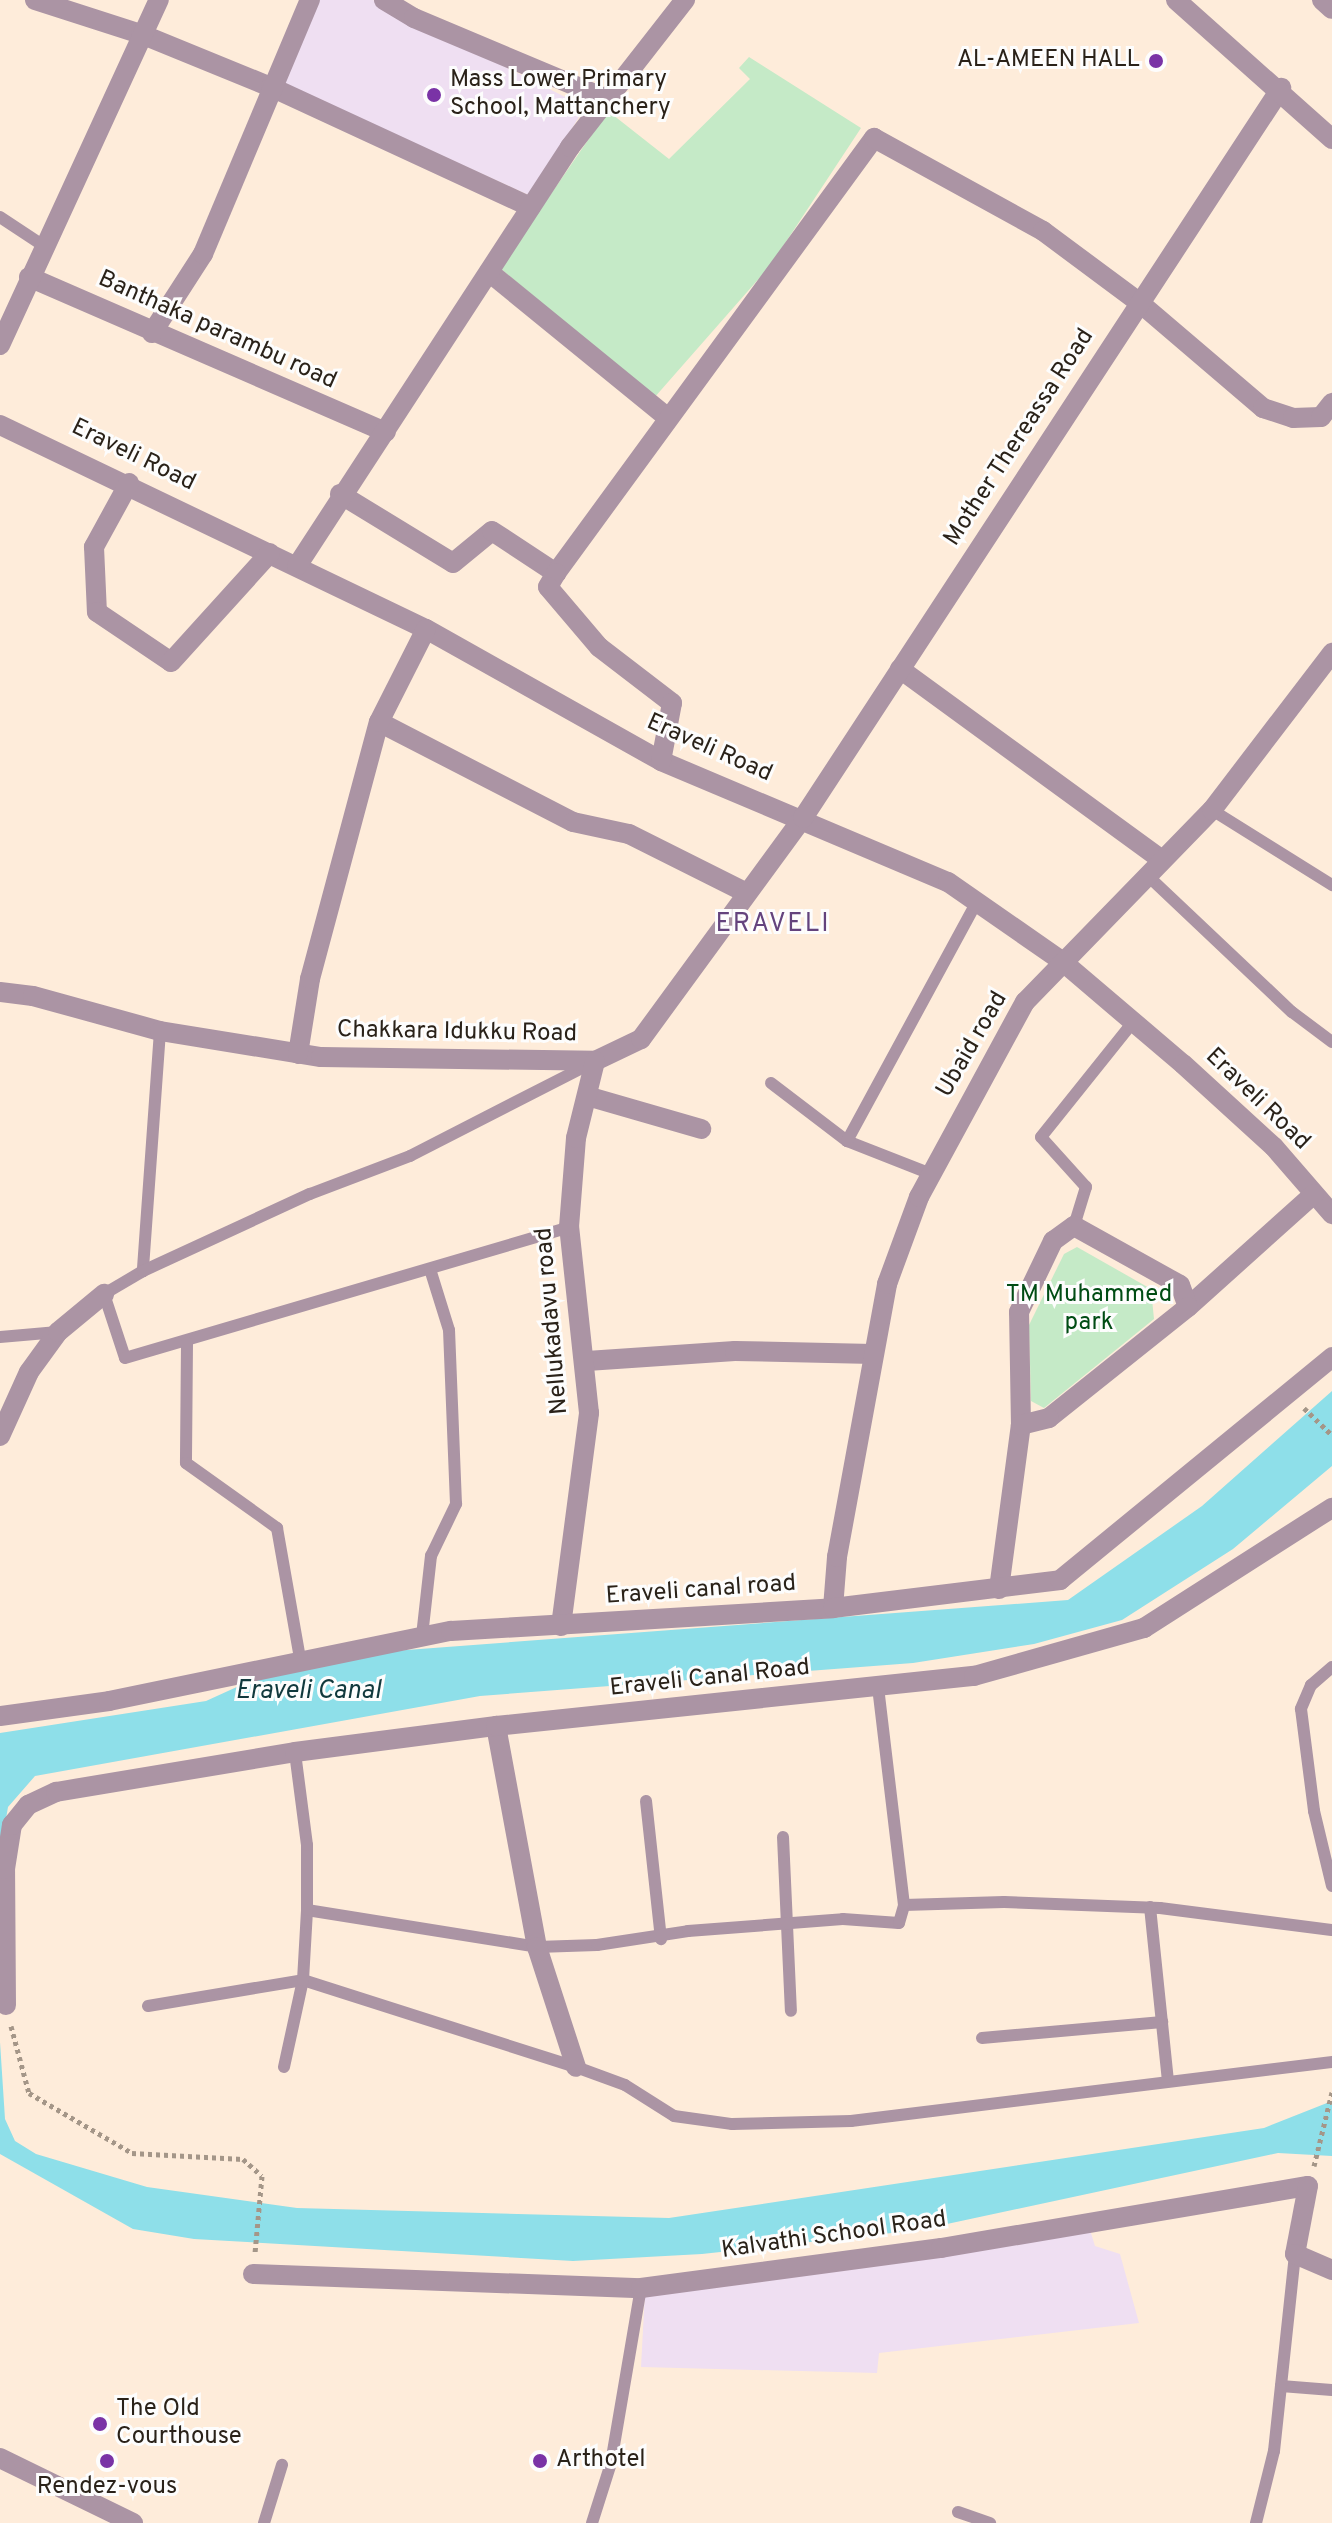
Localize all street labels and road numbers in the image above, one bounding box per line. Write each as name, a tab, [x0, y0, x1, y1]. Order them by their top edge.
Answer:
street label: Banthaka parambu road	[93, 265, 341, 397]
street label: Mother Thereassa Road	[939, 323, 1101, 553]
street label: Eraveli Road	[66, 414, 200, 498]
street label: Eraveli Road	[642, 709, 776, 789]
street label: Ubaid road	[931, 987, 1015, 1103]
street label: Chakkara Idukku Road	[337, 1017, 577, 1049]
street label: Eraveli Road	[1199, 1043, 1315, 1157]
street label: Nellukadavu road	[530, 1226, 576, 1416]
street label: Eraveli canal road	[605, 1570, 797, 1612]
street label: Eraveli Canal Road	[609, 1654, 811, 1704]
street label: Kalvathi School Road	[720, 2206, 948, 2266]

